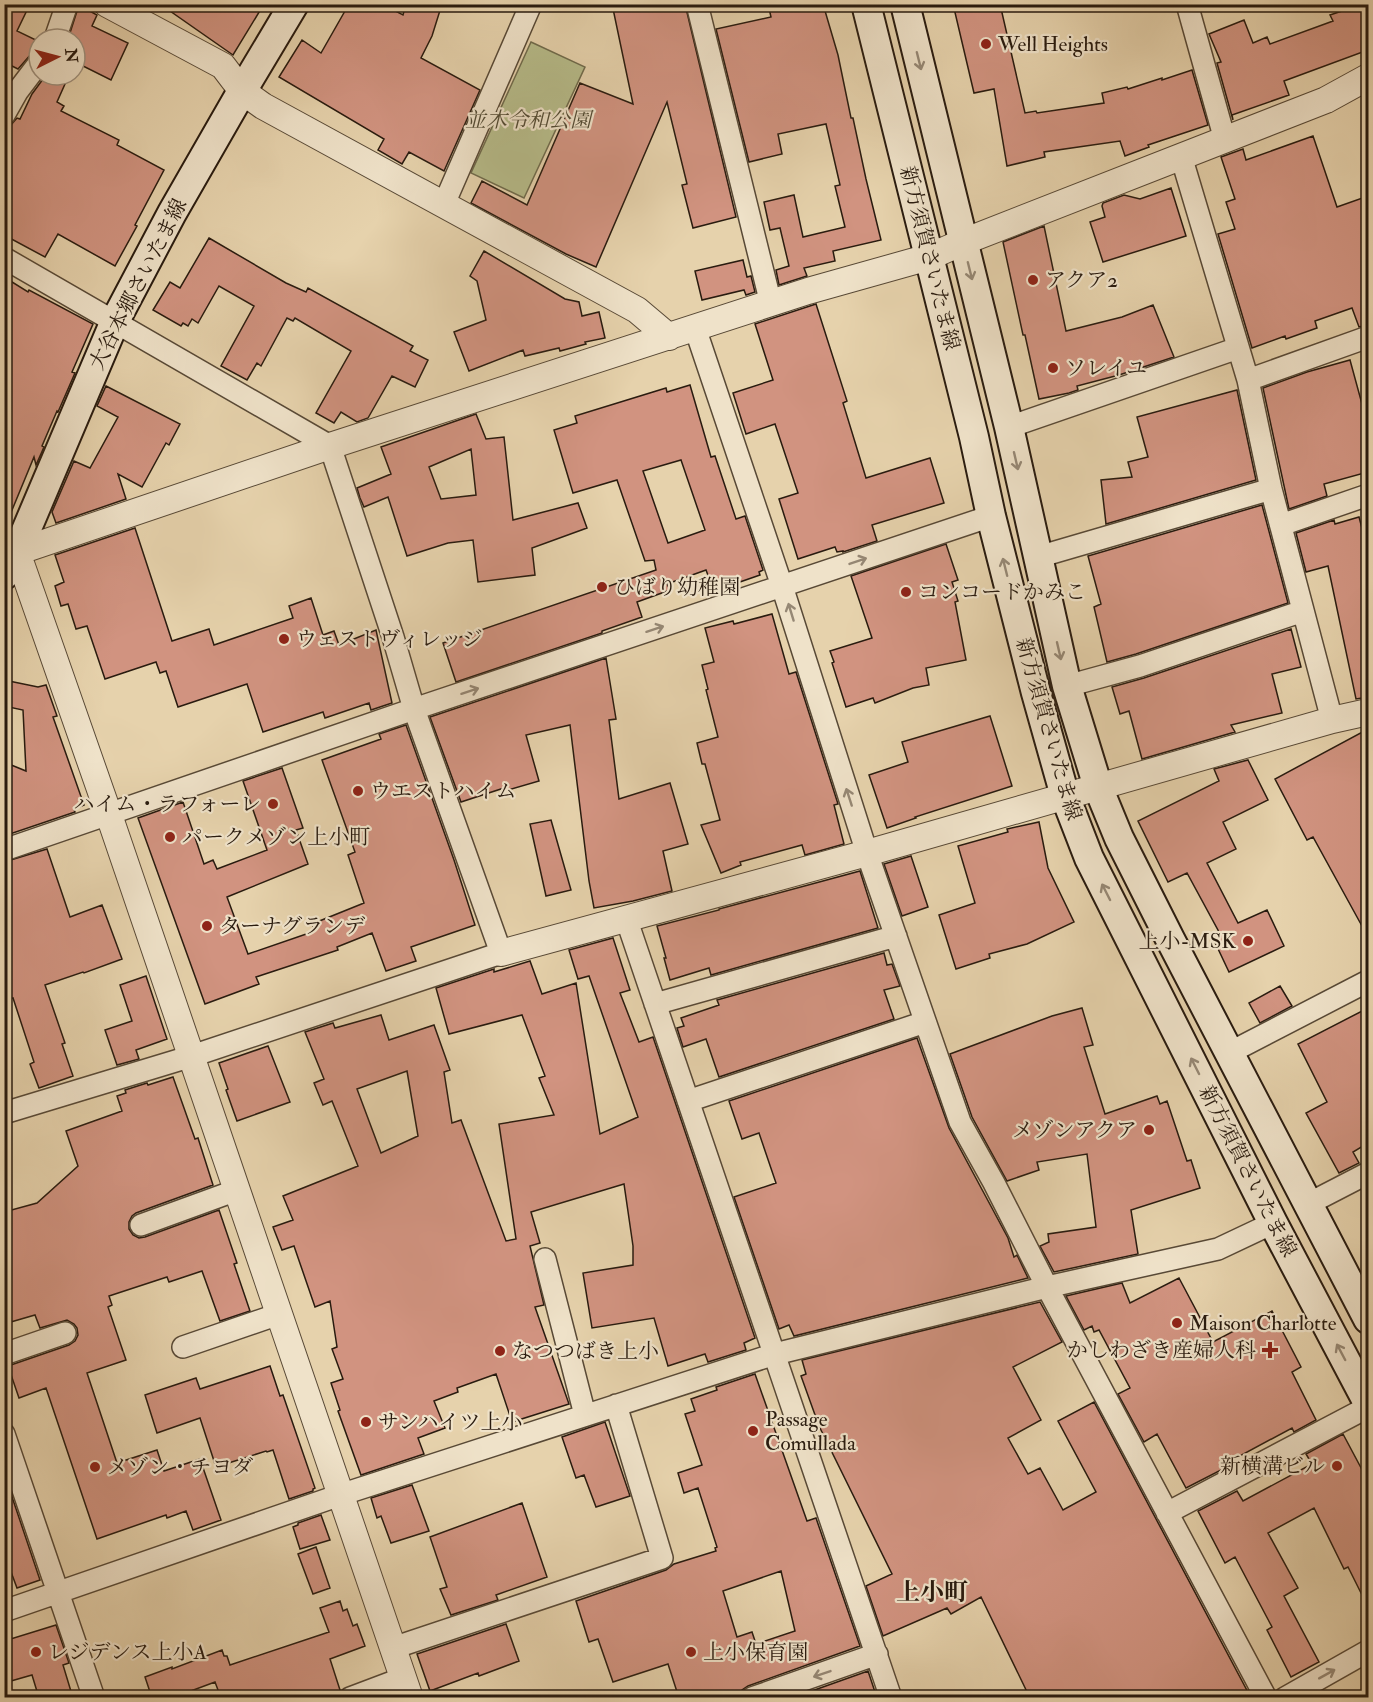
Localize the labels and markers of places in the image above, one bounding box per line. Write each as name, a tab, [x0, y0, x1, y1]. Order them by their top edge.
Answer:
place label: Well Heights	[997, 31, 1108, 58]
marker: Well Heights	[979, 37, 993, 51]
place label: アクア2	[1045, 267, 1118, 294]
marker: アクア2	[1026, 273, 1040, 287]
place label: ソレイユ	[1065, 355, 1147, 382]
marker: ソレイユ	[1046, 361, 1060, 375]
place label: ひばり幼稚園	[614, 574, 740, 601]
place label: コンコードかみこ	[918, 579, 1086, 606]
marker: ひばり幼稚園	[595, 580, 609, 594]
marker: コンコードかみこ	[899, 585, 913, 599]
place label: ウェストヴィレッジ	[296, 626, 483, 653]
marker: ウェストヴィレッジ	[277, 632, 291, 646]
place label: ウエストハイム	[370, 778, 517, 805]
marker: ウエストハイム	[351, 784, 365, 798]
place label: ハイム・ラフォーレ	[73, 791, 261, 818]
marker: ハイム・ラフォーレ	[266, 797, 280, 811]
place label: パークメゾン上小町	[182, 824, 370, 851]
marker: パークメゾン上小町	[163, 830, 177, 844]
place label: ターナグランデ	[219, 913, 365, 940]
marker: ターナグランデ	[200, 919, 214, 933]
place label: 上小-MSK	[1138, 928, 1236, 955]
marker: 上小-MSK	[1241, 934, 1255, 948]
place label: メゾンアクア	[1012, 1117, 1137, 1144]
marker: メゾンアクア	[1142, 1123, 1156, 1137]
place label: Maison Charlotte	[1189, 1310, 1337, 1337]
marker: Maison Charlotte	[1170, 1316, 1184, 1330]
place label: かしわざき産婦人科	[1067, 1337, 1256, 1364]
place label: なつつばき上小	[512, 1338, 659, 1365]
marker: かしわざき産婦人科	[1261, 1341, 1279, 1359]
marker: なつつばき上小	[493, 1344, 507, 1358]
place label: Passage Comullada	[765, 1406, 856, 1457]
place label: サンハイツ上小	[378, 1409, 522, 1436]
marker: サンハイツ上小	[359, 1415, 373, 1429]
marker: Passage Comullada	[746, 1424, 760, 1438]
place label: 新横溝ビル	[1220, 1453, 1325, 1480]
place label: メゾン・チヨダ	[107, 1454, 253, 1481]
marker: 新横溝ビル	[1330, 1459, 1344, 1473]
marker: メゾン・チヨダ	[88, 1460, 102, 1474]
place label: レジデンス上小A	[48, 1639, 207, 1666]
place label: 上小保育園	[703, 1639, 808, 1666]
marker: レジデンス上小A	[29, 1645, 43, 1659]
marker: 上小保育園	[684, 1645, 698, 1659]

